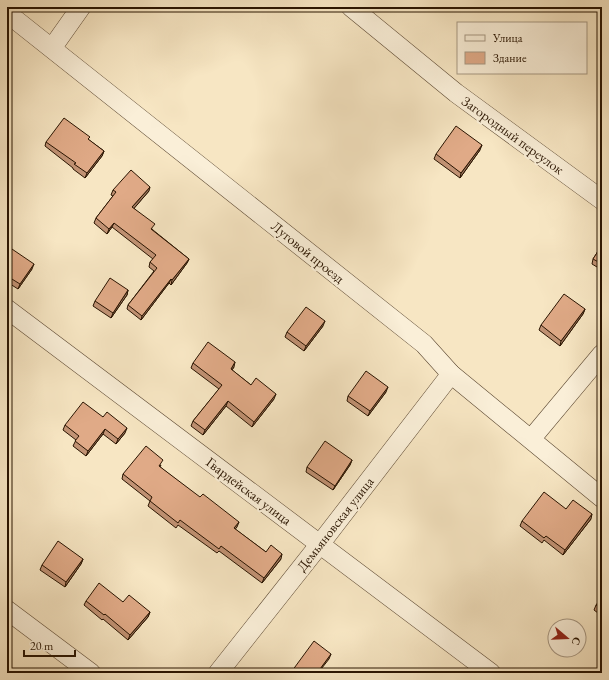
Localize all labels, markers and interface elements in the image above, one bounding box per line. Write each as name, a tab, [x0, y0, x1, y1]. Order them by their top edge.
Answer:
legend	[457, 22, 587, 74]
text: Улица	[492, 30, 523, 46]
text: Здание	[493, 50, 527, 66]
street label: Загородный переулок	[458, 92, 568, 178]
street label: Луговой проезд	[268, 217, 349, 287]
street label: Гвардейская улица	[203, 453, 296, 529]
street label: Демьяновская улица	[292, 473, 378, 575]
north arrow	[547, 618, 587, 658]
scale bar	[24, 632, 75, 658]
text: С	[569, 635, 584, 647]
text: 20 m	[30, 638, 54, 654]

